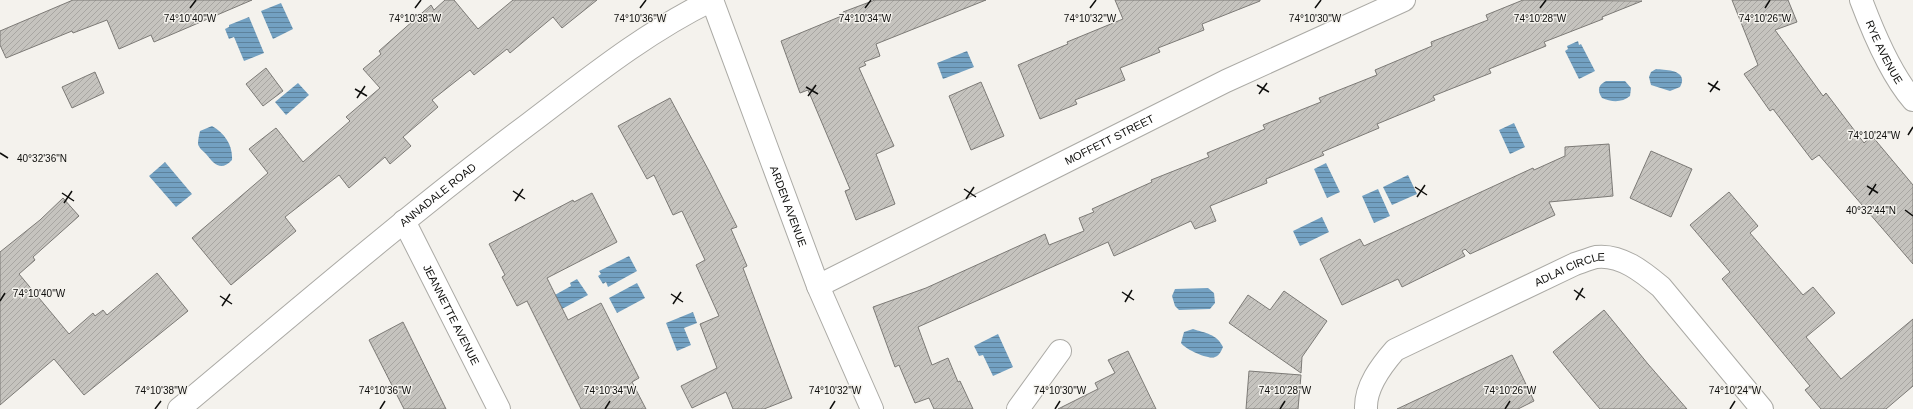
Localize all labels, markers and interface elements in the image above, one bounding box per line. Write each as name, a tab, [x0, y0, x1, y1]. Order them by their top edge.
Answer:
text: 74°10'40"W	[164, 13, 217, 24]
text: 74°10'38"W	[389, 13, 442, 24]
text: 74°10'36"W	[614, 13, 667, 24]
text: 74°10'34"W	[839, 13, 892, 24]
text: 74°10'32"W	[1064, 13, 1117, 24]
text: 74°10'30"W	[1289, 13, 1342, 24]
text: 74°10'28"W	[1514, 13, 1567, 24]
text: 74°10'26"W	[1739, 13, 1792, 24]
street label: RYE AVENUE	[1864, 18, 1905, 86]
street label: MOFFETT STREET	[1063, 112, 1156, 167]
text: 74°10'24"W	[1848, 130, 1901, 141]
text: 40°32'36"N	[17, 153, 67, 164]
street label: ANNADALE ROAD	[397, 161, 478, 229]
street label: ARDEN AVENUE	[768, 164, 809, 248]
text: 40°32'44"N	[1846, 205, 1896, 216]
street label: ADLAI CIRCLE	[1532, 251, 1605, 289]
street label: JEANNETTE AVENUE	[421, 262, 482, 367]
text: 74°10'40"W	[13, 288, 66, 299]
text: 74°10'38"W	[135, 385, 188, 396]
text: 74°10'36"W	[359, 385, 412, 396]
text: 74°10'34"W	[584, 385, 637, 396]
text: 74°10'32"W	[809, 385, 862, 396]
text: 74°10'30"W	[1034, 385, 1087, 396]
text: 74°10'28"W	[1259, 385, 1312, 396]
text: 74°10'26"W	[1484, 385, 1537, 396]
text: 74°10'24"W	[1709, 385, 1762, 396]

